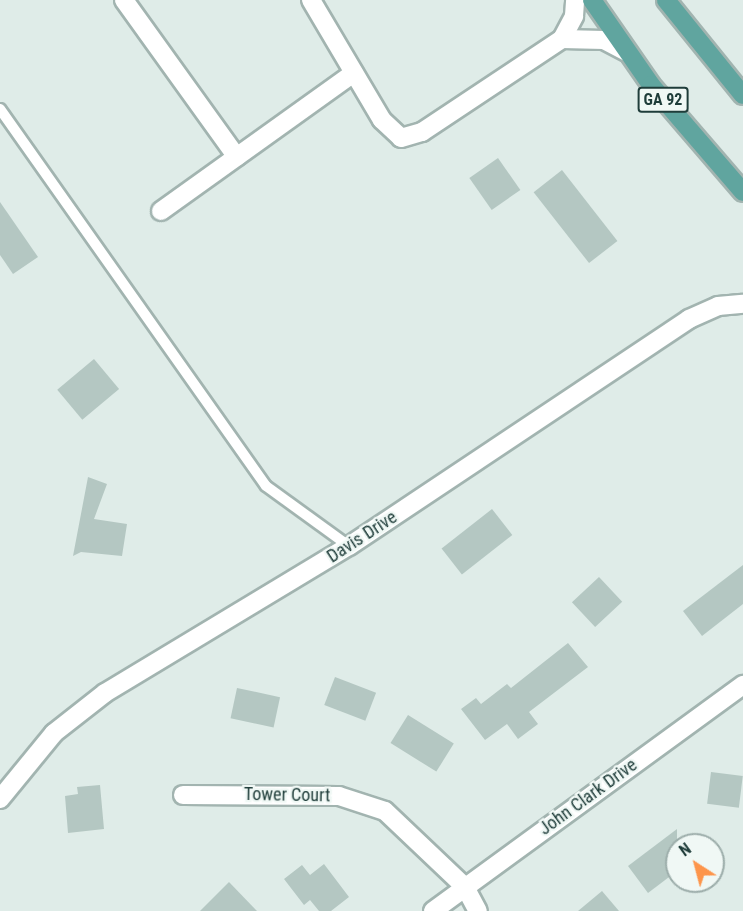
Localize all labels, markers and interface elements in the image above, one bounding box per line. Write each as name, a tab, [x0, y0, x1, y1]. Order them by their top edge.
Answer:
road number: GA 92	[638, 87, 688, 113]
street label: Davis Drive	[323, 506, 401, 568]
street label: John Clark Drive	[535, 754, 641, 840]
street label: Tower Court	[244, 783, 330, 807]
north arrow	[665, 833, 725, 893]
text: N	[676, 839, 695, 860]

